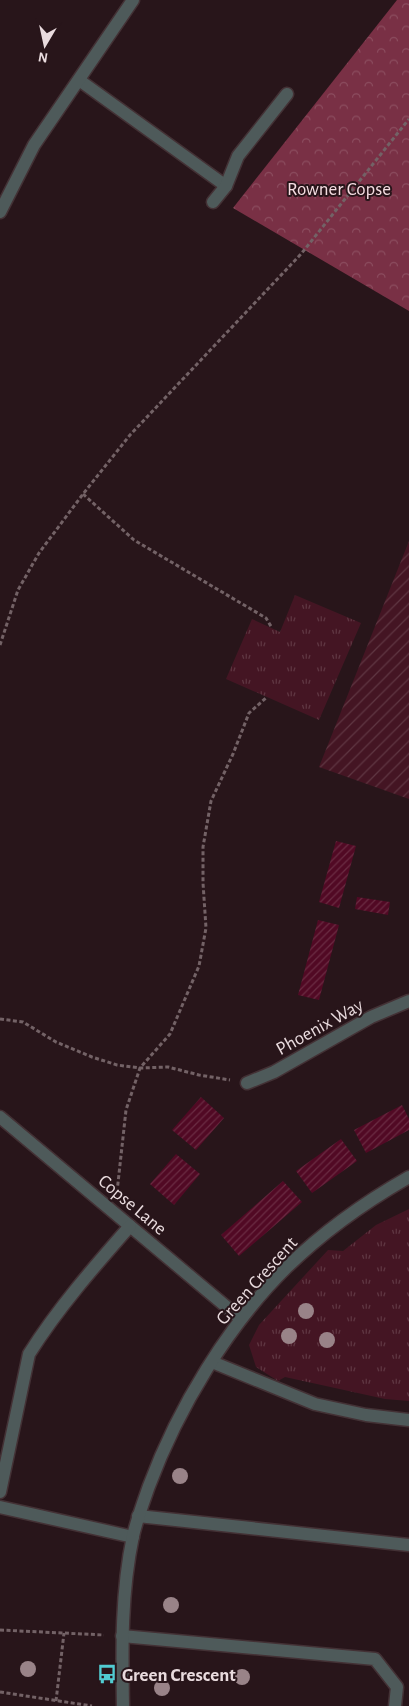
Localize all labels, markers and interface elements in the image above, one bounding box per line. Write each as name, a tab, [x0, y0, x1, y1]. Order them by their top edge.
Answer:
north arrow	[20, 20, 70, 70]
text: N	[37, 49, 49, 65]
park label: Rowner Copse	[287, 180, 391, 199]
street label: Phoenix Way	[273, 996, 366, 1059]
street label: Copse Lane	[94, 1171, 170, 1239]
street label: Green Crescent	[213, 1233, 301, 1329]
bus stop icon: Green Crescent	[96, 1663, 118, 1685]
place label: Green Crescent	[122, 1666, 236, 1685]

